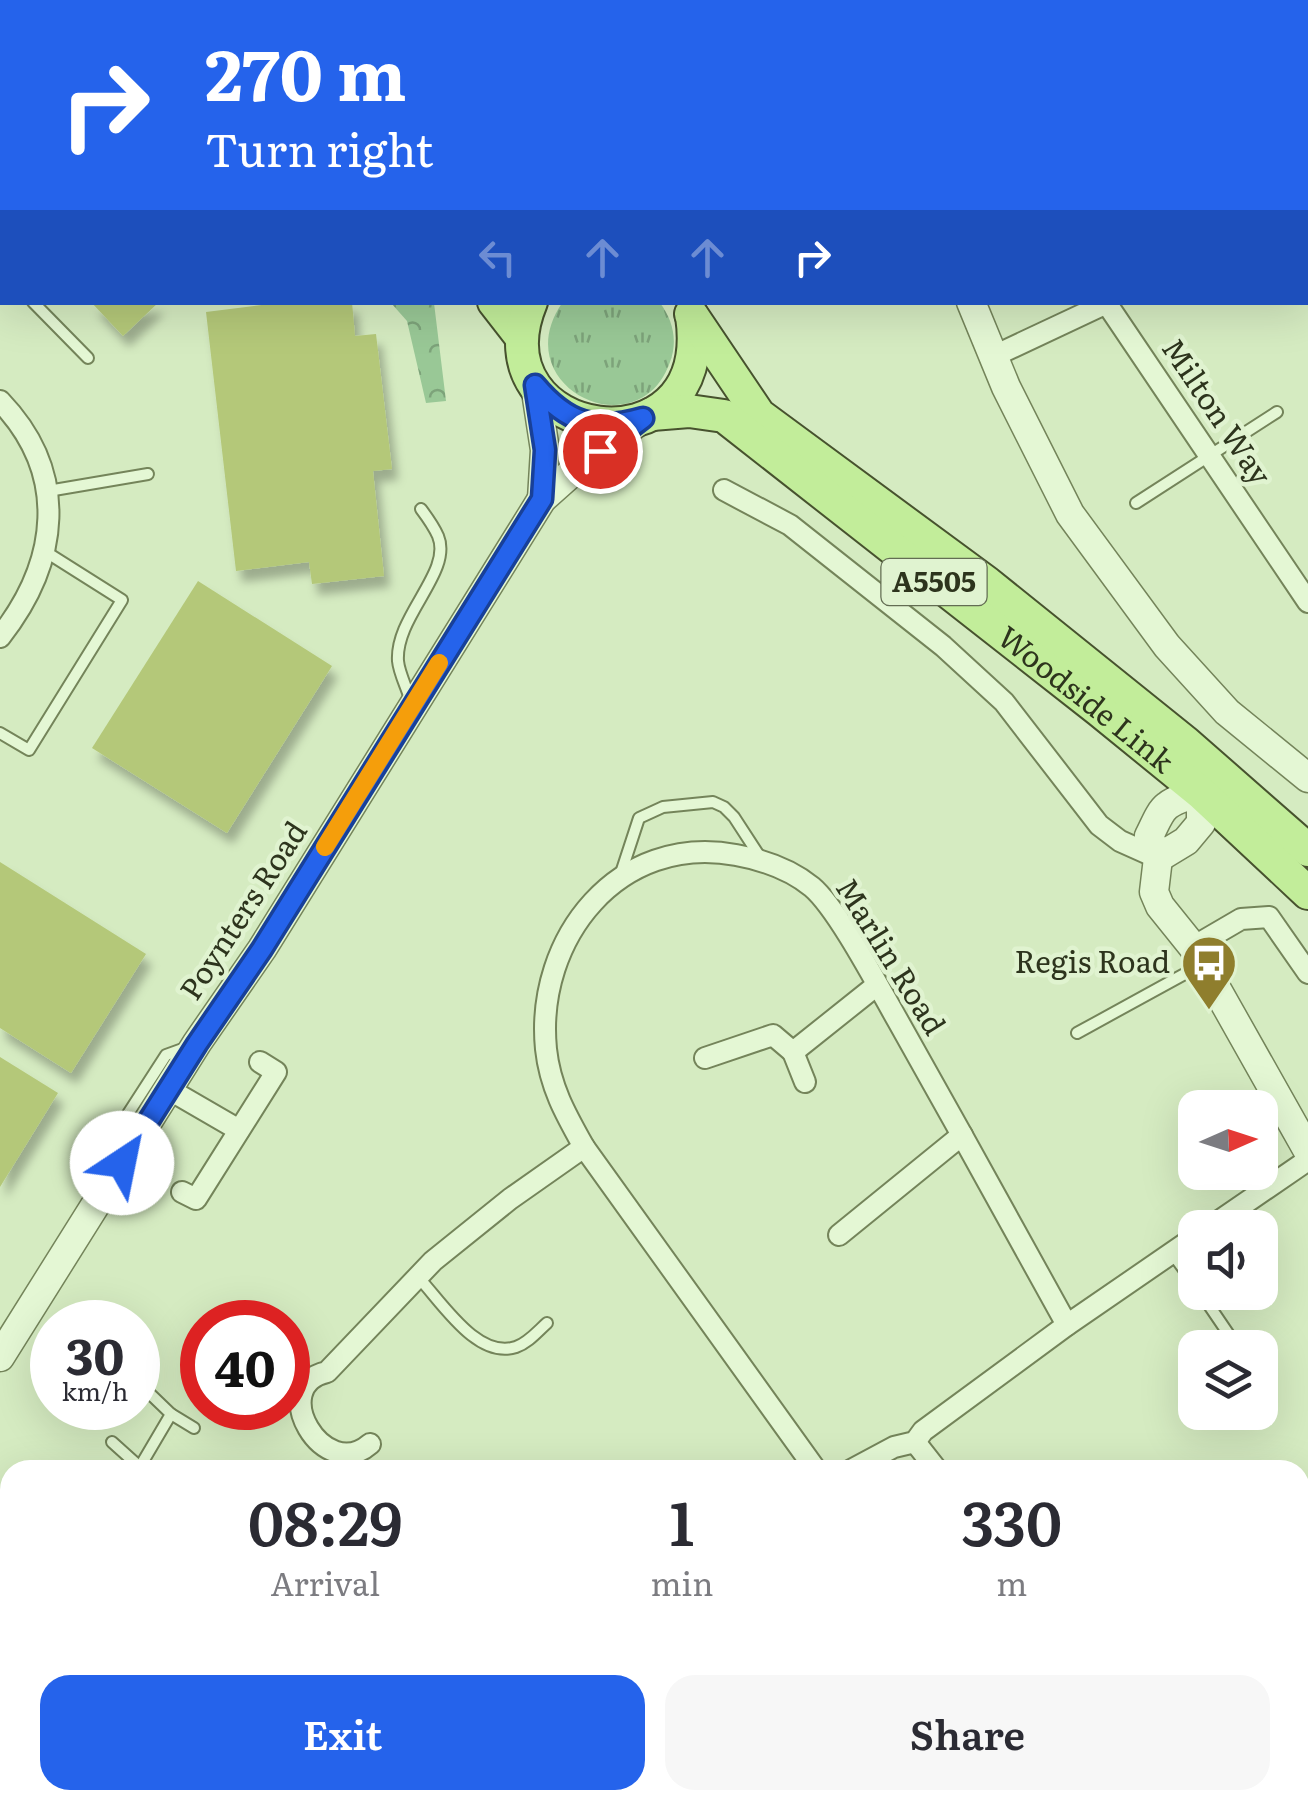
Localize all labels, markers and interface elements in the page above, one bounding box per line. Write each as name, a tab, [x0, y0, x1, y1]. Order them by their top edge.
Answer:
text: 270 m	[205, 19, 407, 123]
icon: right	[40, 40, 170, 170]
text: Turn right	[205, 114, 433, 181]
icon: left	[470, 230, 525, 285]
icon: ahead	[575, 230, 630, 285]
icon: ahead	[680, 230, 735, 285]
icon: right	[785, 230, 840, 285]
street label: Milton Way	[1153, 328, 1284, 493]
pin	[558, 409, 643, 494]
icon: arrive	[573, 424, 628, 479]
road number: A5505	[882, 559, 986, 605]
street label: Woodside Link	[990, 614, 1185, 782]
street label: Poynters Road	[167, 811, 316, 1007]
street label: Marlin Road	[827, 868, 958, 1042]
bus stop icon: Regis Road	[1179, 933, 1239, 1012]
place label: Regis Road	[1015, 938, 1170, 982]
north arrow	[1178, 1090, 1278, 1190]
map controls	[1178, 1090, 1278, 1430]
position arrow	[70, 1111, 174, 1215]
button: sound	[1178, 1210, 1278, 1310]
speed limit sign: 40	[180, 1300, 310, 1430]
text: 30	[66, 1316, 124, 1390]
button: layers	[1178, 1330, 1278, 1430]
text: km/h	[62, 1372, 128, 1409]
text: 08:29	[248, 1475, 403, 1564]
text: 1	[670, 1475, 694, 1564]
text: 330	[961, 1475, 1062, 1564]
text: Arrival	[271, 1558, 380, 1606]
text: min	[650, 1558, 713, 1606]
text: m	[996, 1558, 1027, 1606]
button: Exit	[40, 1675, 645, 1790]
button: Share	[665, 1675, 1270, 1790]

